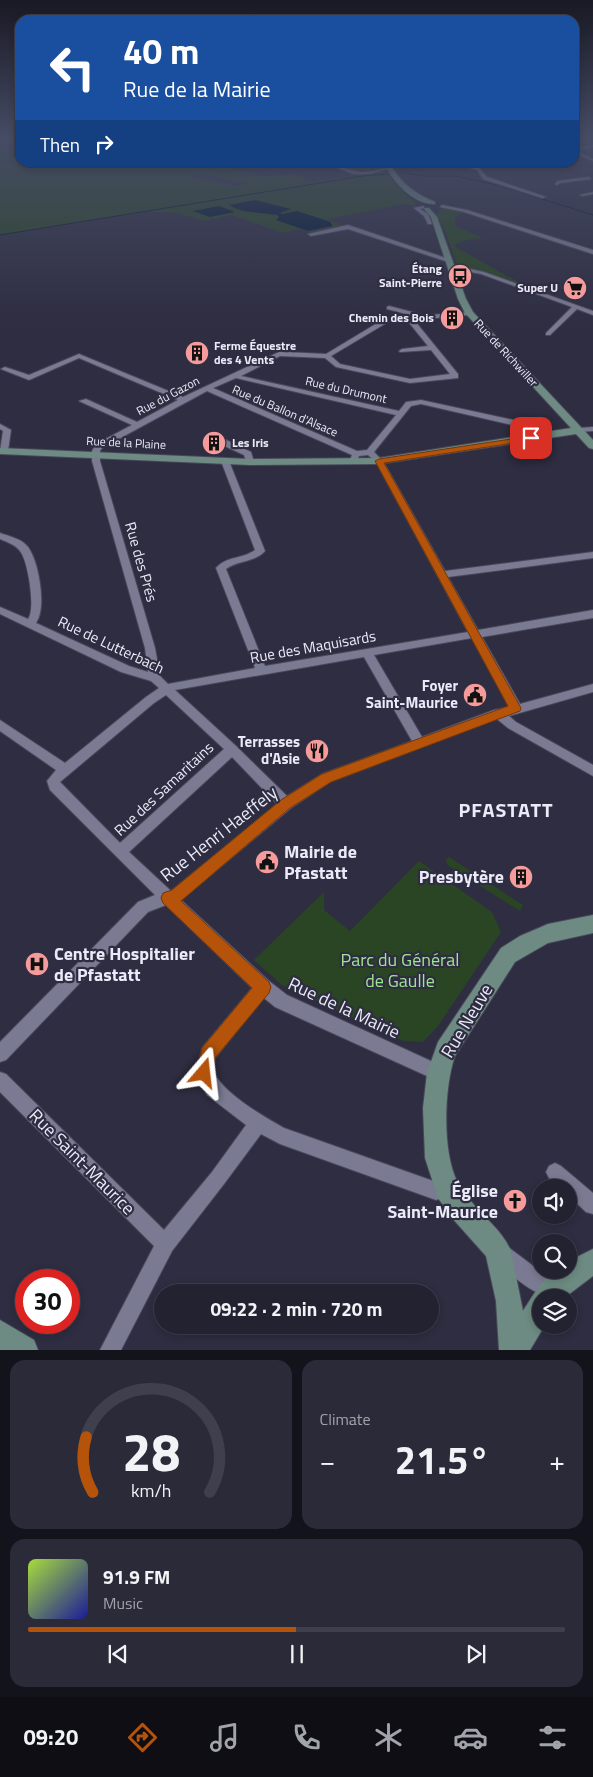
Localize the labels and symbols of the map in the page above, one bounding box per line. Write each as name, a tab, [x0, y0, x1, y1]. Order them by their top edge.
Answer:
place label: Étang Saint-Pierre	[379, 259, 443, 292]
bus stop icon: Étang Saint-Pierre	[447, 263, 473, 289]
supermarket icon: Super U	[562, 275, 588, 301]
place label: Super U	[517, 278, 558, 297]
building icon: Chemin des Bois	[439, 305, 465, 331]
place label: Chemin des Bois	[349, 308, 434, 327]
street label: Rue de Richwiller	[470, 314, 543, 391]
place label: Ferme Équestre des 4 Vents	[214, 336, 296, 369]
building icon: Ferme Équestre des 4 Vents	[184, 340, 210, 366]
street label: Rue du Gazon	[133, 371, 203, 420]
street label: Rue du Drumont	[304, 371, 389, 408]
street label: Rue du Ballon d'Alsace	[229, 380, 341, 441]
pin	[510, 417, 552, 459]
building icon: Les Iris	[201, 430, 227, 456]
street label: Rue de la Plaine	[86, 431, 166, 454]
place label: Les Iris	[232, 433, 269, 452]
street label: Rue des Prés	[119, 519, 164, 605]
street label: Rue de Lutterbach	[54, 610, 168, 679]
street label: Rue des Maquisards	[248, 624, 378, 669]
place label: Foyer Saint-Maurice	[366, 674, 458, 714]
public building icon: Foyer Saint-Maurice	[462, 682, 488, 708]
place label: Terrasses d'Asie	[238, 730, 300, 770]
street label: Rue des Samaritains	[109, 736, 219, 841]
restaurant icon: Terrasses d'Asie	[304, 738, 330, 764]
street label: Rue Henri Haeffely	[154, 779, 283, 888]
district label: PFASTATT	[459, 794, 553, 825]
place label: Mairie de Pfastatt	[284, 838, 357, 886]
public building icon: Mairie de Pfastatt	[254, 849, 280, 875]
place label: Presbytère	[419, 863, 504, 890]
building icon: Presbytère	[508, 864, 534, 890]
place label: Centre Hospitalier de Pfastatt	[54, 940, 195, 988]
park label: Parc du Général de Gaulle	[341, 946, 459, 994]
hospital icon: Centre Hospitalier de Pfastatt	[24, 951, 50, 977]
street label: Rue de la Mairie	[284, 970, 405, 1045]
street label: Rue Neuve	[434, 979, 499, 1063]
position arrow	[177, 1046, 229, 1098]
street label: Rue Saint-Maurice	[23, 1102, 142, 1221]
place label: Église Saint-Maurice	[387, 1177, 498, 1225]
church icon: Église Saint-Maurice	[502, 1188, 528, 1214]
speed limit sign: 30	[15, 1269, 80, 1334]

